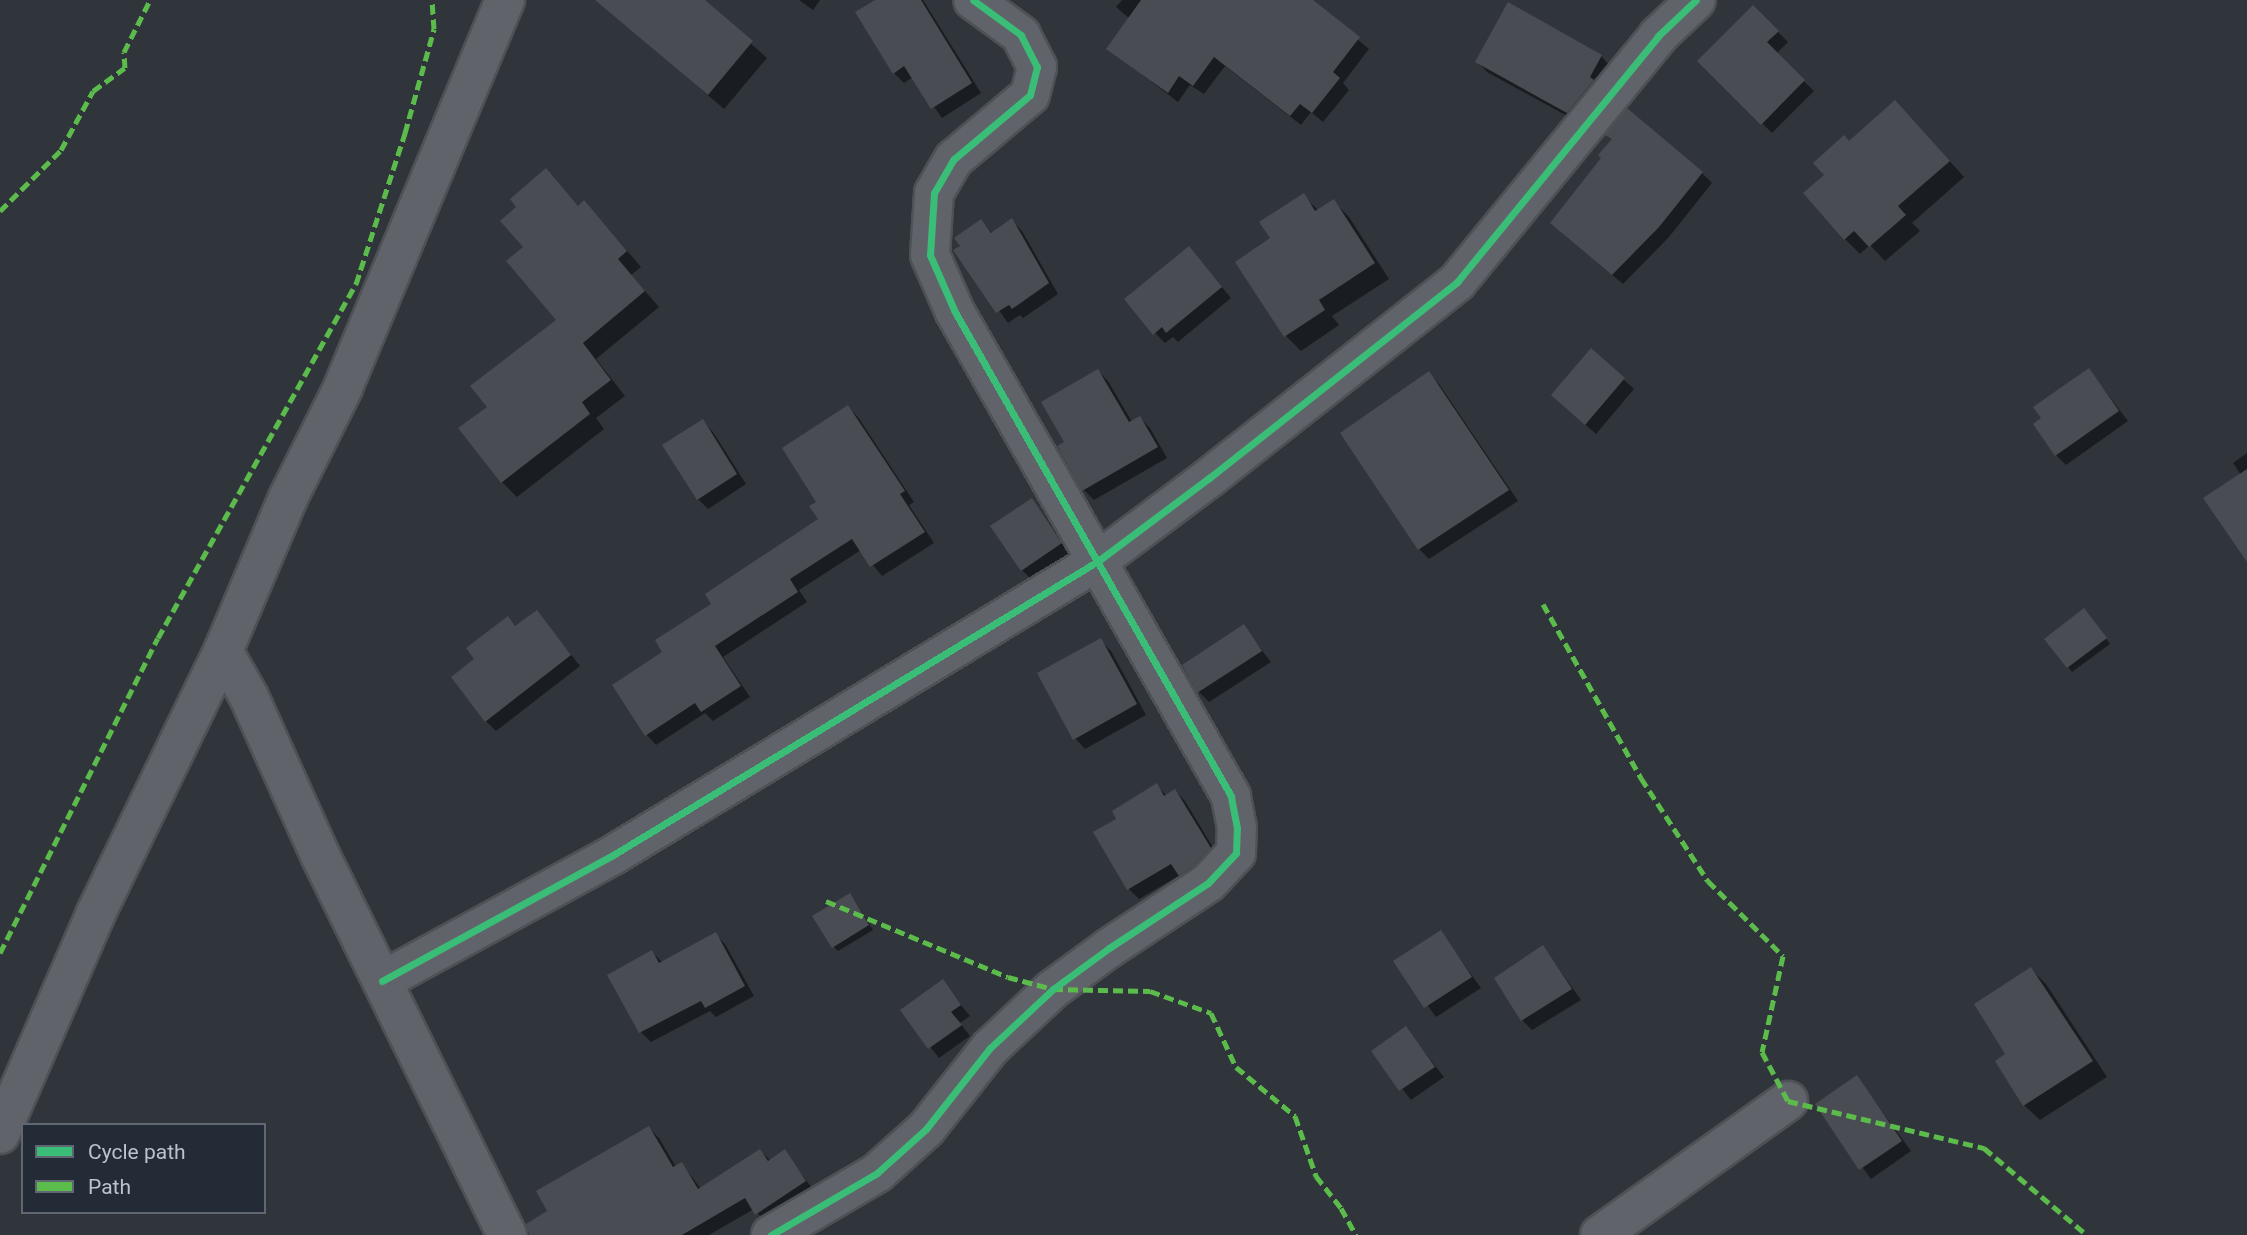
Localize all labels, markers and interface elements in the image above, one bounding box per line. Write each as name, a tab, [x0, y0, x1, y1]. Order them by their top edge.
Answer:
legend	[21, 1123, 266, 1214]
text: Cycle path	[88, 1140, 186, 1164]
text: Path	[88, 1175, 131, 1199]

